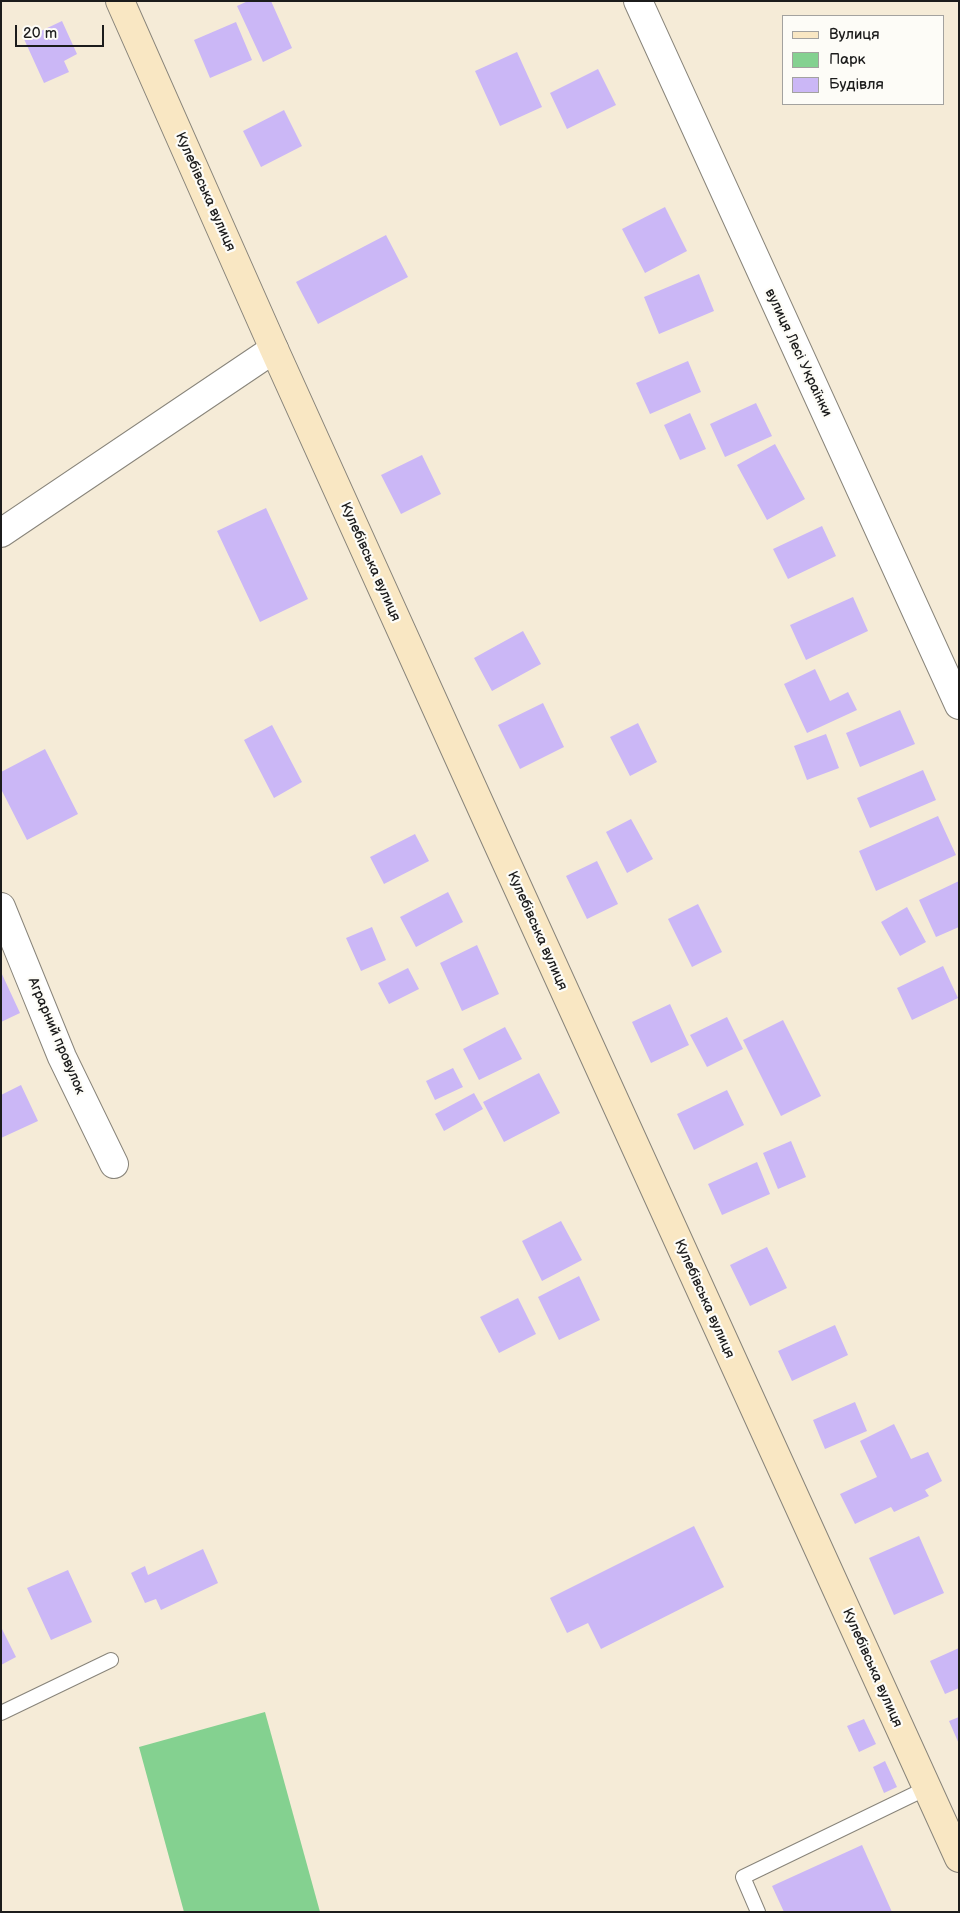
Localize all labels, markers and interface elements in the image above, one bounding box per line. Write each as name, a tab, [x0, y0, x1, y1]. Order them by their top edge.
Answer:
scale bar	[18, 15, 106, 47]
legend	[782, 15, 945, 105]
text: 20 m	[23, 24, 57, 43]
text: Вулиця	[829, 25, 880, 44]
text: Парк	[829, 50, 866, 69]
text: Будівля	[829, 75, 884, 94]
street label: Кулебівська вулиця	[171, 130, 239, 254]
street label: вулиця Лесі Українки	[761, 286, 835, 420]
street label: Кулебівська вулиця	[336, 500, 404, 624]
street label: Кулебівська вулиця	[503, 869, 571, 993]
street label: Аграрний провулок	[24, 975, 88, 1097]
street label: Кулебівська вулиця	[670, 1237, 738, 1361]
street label: Кулебівська вулиця	[838, 1606, 906, 1730]

